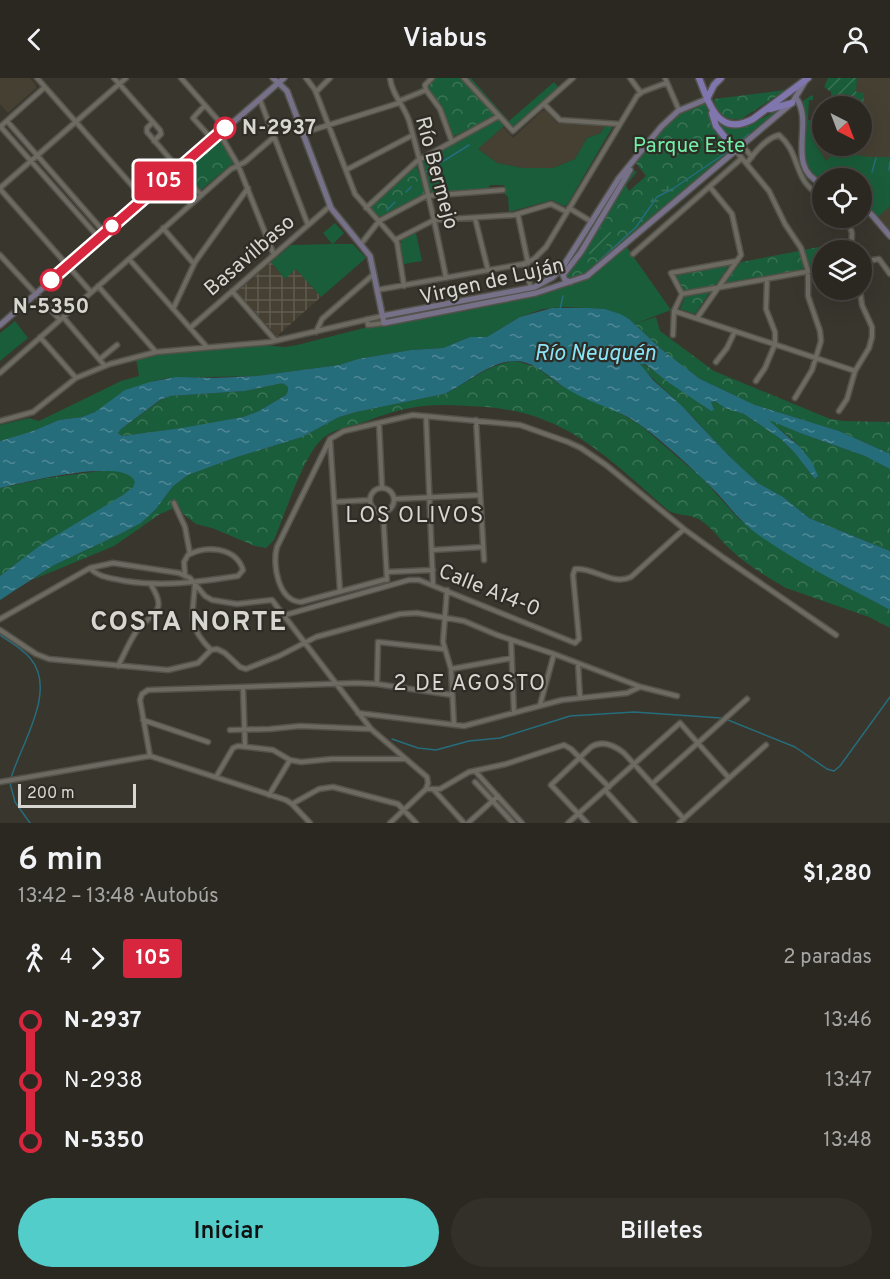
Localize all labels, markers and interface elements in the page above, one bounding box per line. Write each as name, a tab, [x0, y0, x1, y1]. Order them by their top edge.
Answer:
text: Viabus	[403, 22, 487, 56]
icon: back	[18, 23, 51, 56]
icon: person	[839, 23, 872, 56]
north arrow	[812, 96, 872, 156]
map controls	[812, 96, 872, 300]
street label: Río Bermejo	[408, 114, 464, 232]
place label: N-2937	[242, 115, 316, 142]
marker: N-2937	[214, 117, 236, 139]
park label: Parque Este	[633, 133, 745, 160]
line badge: 105	[130, 162, 198, 200]
text: 105	[146, 168, 182, 195]
button: locate	[812, 168, 872, 228]
street label: Basavilbaso	[199, 209, 301, 303]
unlabelled marker	[103, 217, 121, 235]
button: layers	[812, 240, 872, 300]
street label: Virgen de Luján	[417, 252, 567, 312]
marker: N-5350	[40, 269, 62, 291]
place label: N-5350	[13, 294, 89, 321]
water label: Río Neuquén	[534, 341, 656, 368]
district label: LOS OLIVOS	[345, 503, 485, 530]
street label: Calle A14-0	[434, 558, 544, 624]
district label: COSTA NORTE	[90, 606, 288, 640]
district label: 2 DE AGOSTO	[393, 671, 547, 698]
scale bar	[18, 781, 136, 808]
text: 200 m	[27, 784, 75, 804]
text: 6 min	[18, 840, 103, 882]
text: $1,280	[803, 861, 872, 888]
text: 13:42 – 13:48 · Autobús	[18, 884, 219, 910]
icon: walk	[18, 942, 51, 975]
icon: forward	[81, 942, 114, 975]
text: 4	[60, 945, 72, 971]
text: 105	[135, 945, 170, 972]
text: 2 paradas	[783, 945, 872, 971]
text: N-2937	[64, 1008, 142, 1035]
text: 13:46	[824, 1008, 872, 1034]
text: N-2938	[64, 1068, 143, 1095]
text: 13:47	[825, 1068, 872, 1094]
text: N-5350	[64, 1128, 144, 1155]
text: 13:48	[823, 1128, 872, 1154]
button: Iniciar	[18, 1198, 439, 1267]
button: Billetes	[451, 1198, 872, 1267]

